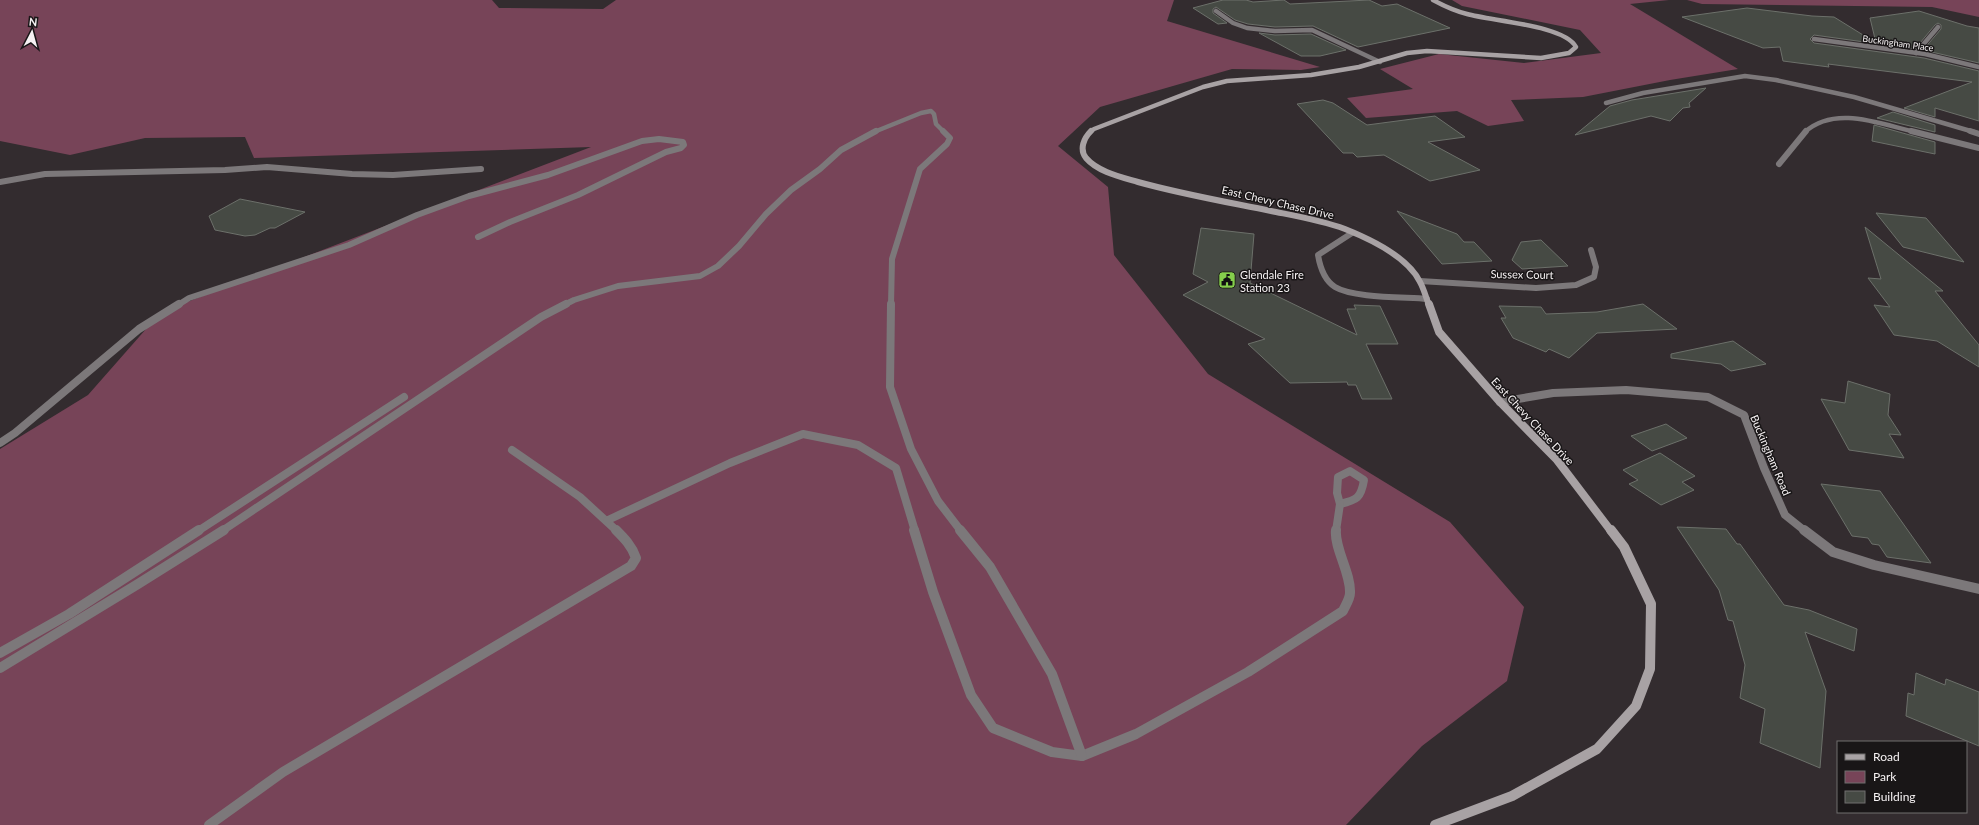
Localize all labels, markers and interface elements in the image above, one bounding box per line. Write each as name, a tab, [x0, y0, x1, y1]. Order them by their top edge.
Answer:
north arrow	[12, 12, 52, 52]
text: N	[28, 15, 38, 28]
street label: Buckingham Place	[1862, 33, 1934, 53]
street label: East Chevy Chase Drive	[1221, 183, 1336, 221]
street label: Sussex Court	[1490, 267, 1554, 281]
place label: Glendale Fire Station 23	[1240, 268, 1304, 294]
public building icon: Glendale Fire Station 23	[1217, 270, 1237, 290]
street label: East Chevy Chase Drive	[1489, 375, 1577, 468]
street label: Buckingham Road	[1748, 413, 1794, 497]
legend	[1837, 741, 1967, 813]
text: Road	[1873, 749, 1900, 764]
text: Park	[1873, 769, 1897, 784]
text: Building	[1873, 789, 1916, 804]

